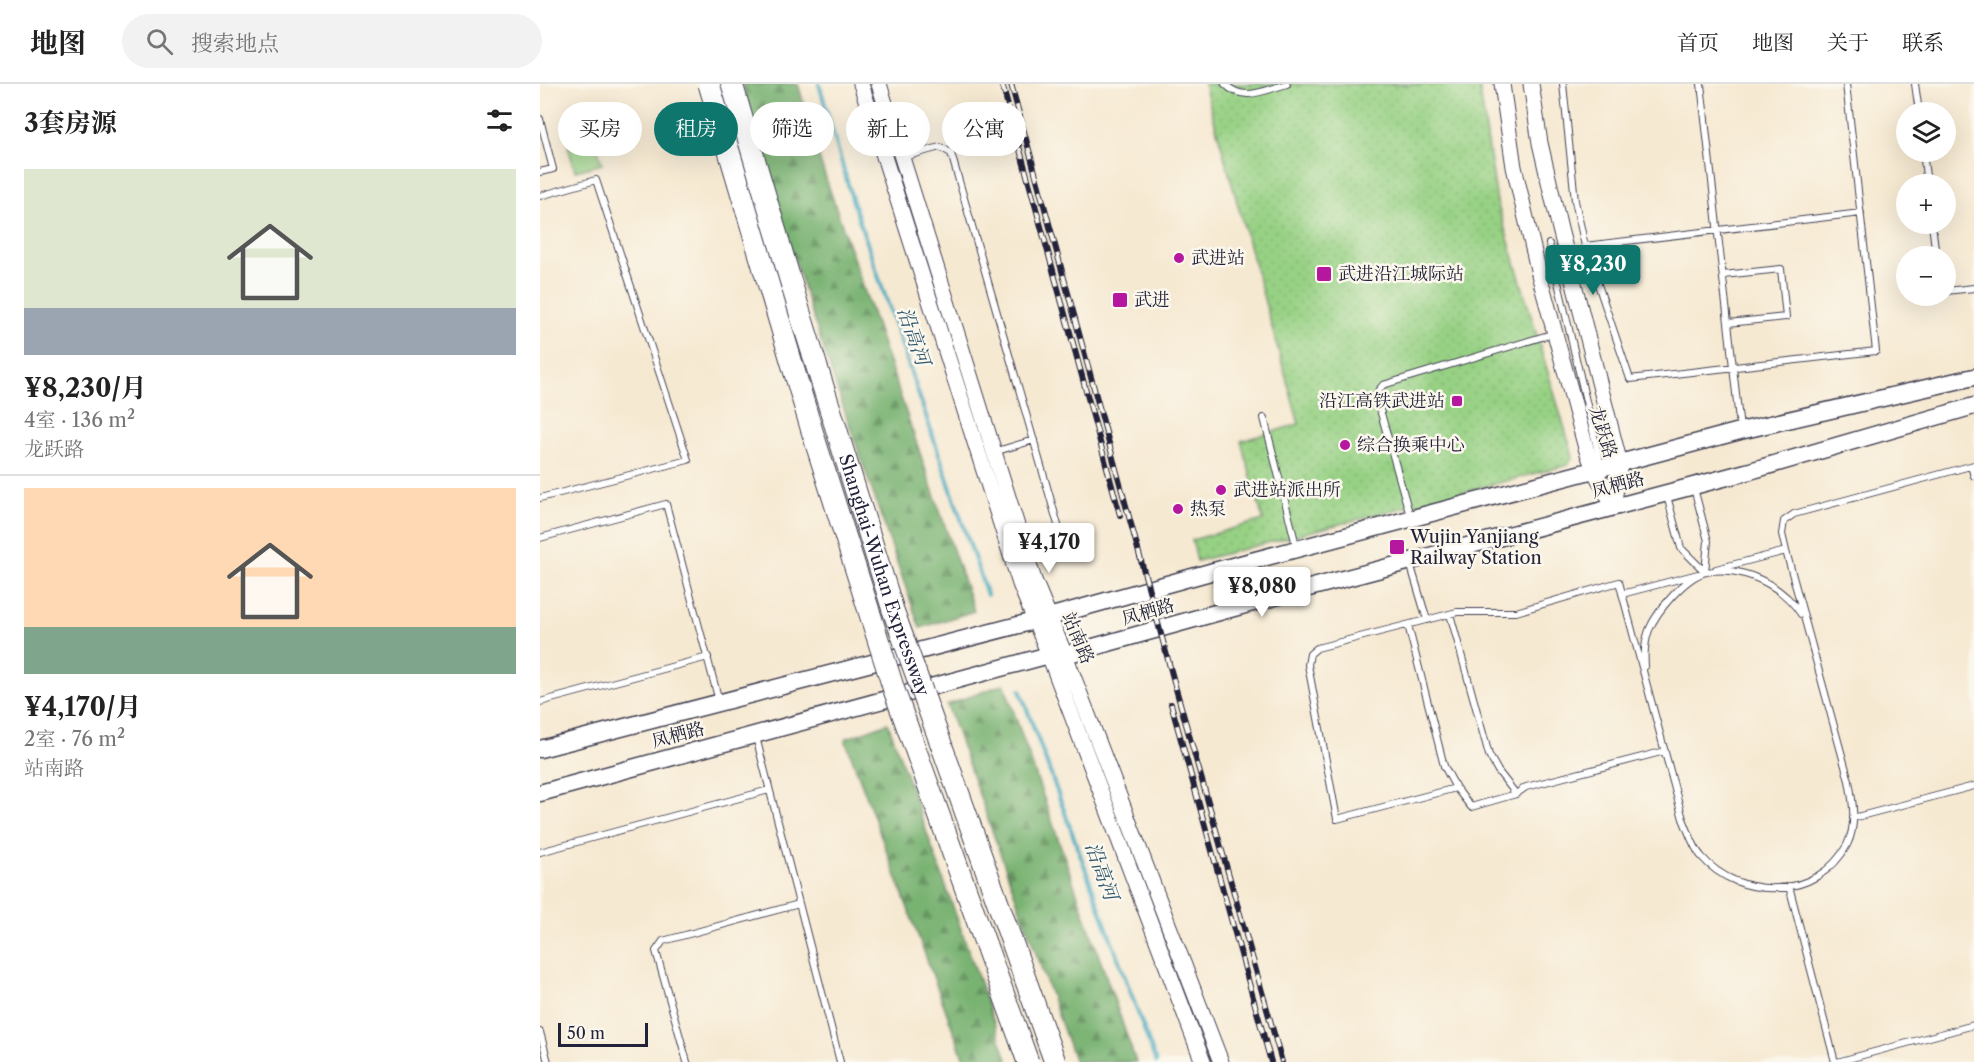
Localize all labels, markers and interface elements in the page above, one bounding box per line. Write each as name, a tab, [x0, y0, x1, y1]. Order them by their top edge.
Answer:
search box	[122, 14, 542, 68]
icon: search	[143, 25, 176, 58]
text: 地图	[30, 26, 86, 60]
text: 搜索地点	[191, 30, 279, 57]
text: 首页	[1677, 30, 1719, 55]
text: 地图	[1752, 30, 1794, 55]
text: 关于	[1827, 30, 1869, 55]
text: 联系	[1902, 30, 1944, 55]
chip: 买房	[558, 102, 642, 156]
chip: 租房	[654, 102, 738, 156]
chip: 筛选	[750, 102, 834, 156]
chip: 新上	[846, 102, 930, 156]
chip: 公寓	[942, 102, 1026, 156]
map controls	[1896, 102, 1956, 306]
button: layers	[1896, 102, 1956, 162]
icon: filters	[483, 104, 516, 137]
text: 3套房源	[24, 107, 117, 139]
button: +	[1896, 174, 1956, 234]
icon: home	[216, 208, 324, 316]
pin: ¥8,230	[1544, 245, 1642, 296]
button: −	[1896, 246, 1956, 306]
place label: 武进站	[1191, 247, 1245, 269]
marker: 武进站	[1172, 251, 1186, 265]
text: ¥8,230	[1559, 252, 1627, 276]
place label: 武进沿江城际站	[1338, 263, 1464, 285]
marker: 武进沿江城际站	[1315, 265, 1333, 283]
place label: 武进	[1134, 289, 1170, 311]
marker: 武进	[1111, 291, 1129, 309]
water label: 沿高河	[893, 304, 936, 371]
text: ¥8,230/月	[24, 372, 147, 404]
place label: 沿江高铁武进站	[1319, 390, 1445, 412]
marker: 沿江高铁武进站	[1450, 394, 1464, 408]
street label: 龙跃路	[1585, 403, 1621, 461]
text: 4室 · 136 m²	[24, 408, 135, 432]
place label: 综合换乘中心	[1357, 434, 1465, 456]
text: 龙跃路	[24, 437, 84, 461]
marker: 综合换乘中心	[1338, 438, 1352, 452]
street label: Shanghai-Wuhan Expressway	[834, 451, 934, 700]
street label: 凤栖路	[1589, 467, 1647, 503]
place label: 武进站派出所	[1233, 479, 1341, 501]
marker: 武进站派出所	[1214, 483, 1228, 497]
place label: 热泵	[1190, 498, 1226, 520]
marker: 热泵	[1171, 502, 1185, 516]
pin: ¥4,170	[1000, 523, 1098, 574]
place label: Wujin Yanjiang Railway Station	[1409, 526, 1542, 569]
icon: home	[216, 527, 324, 635]
text: ¥4,170	[1017, 530, 1081, 554]
marker: Wujin Yanjiang Railway Station	[1388, 538, 1406, 556]
pin: ¥8,080	[1213, 567, 1311, 618]
text: ¥8,080	[1227, 574, 1297, 598]
street label: 凤栖路	[1119, 594, 1177, 630]
street label: 站南路	[1057, 609, 1099, 667]
text: ¥4,170/月	[24, 691, 141, 723]
street label: 凤栖路	[649, 717, 707, 753]
text: 2室 · 76 m²	[24, 727, 125, 751]
text: 站南路	[24, 756, 84, 780]
water label: 沿高河	[1080, 839, 1125, 906]
scale bar	[558, 1020, 648, 1048]
text: 50 m	[567, 1023, 605, 1043]

